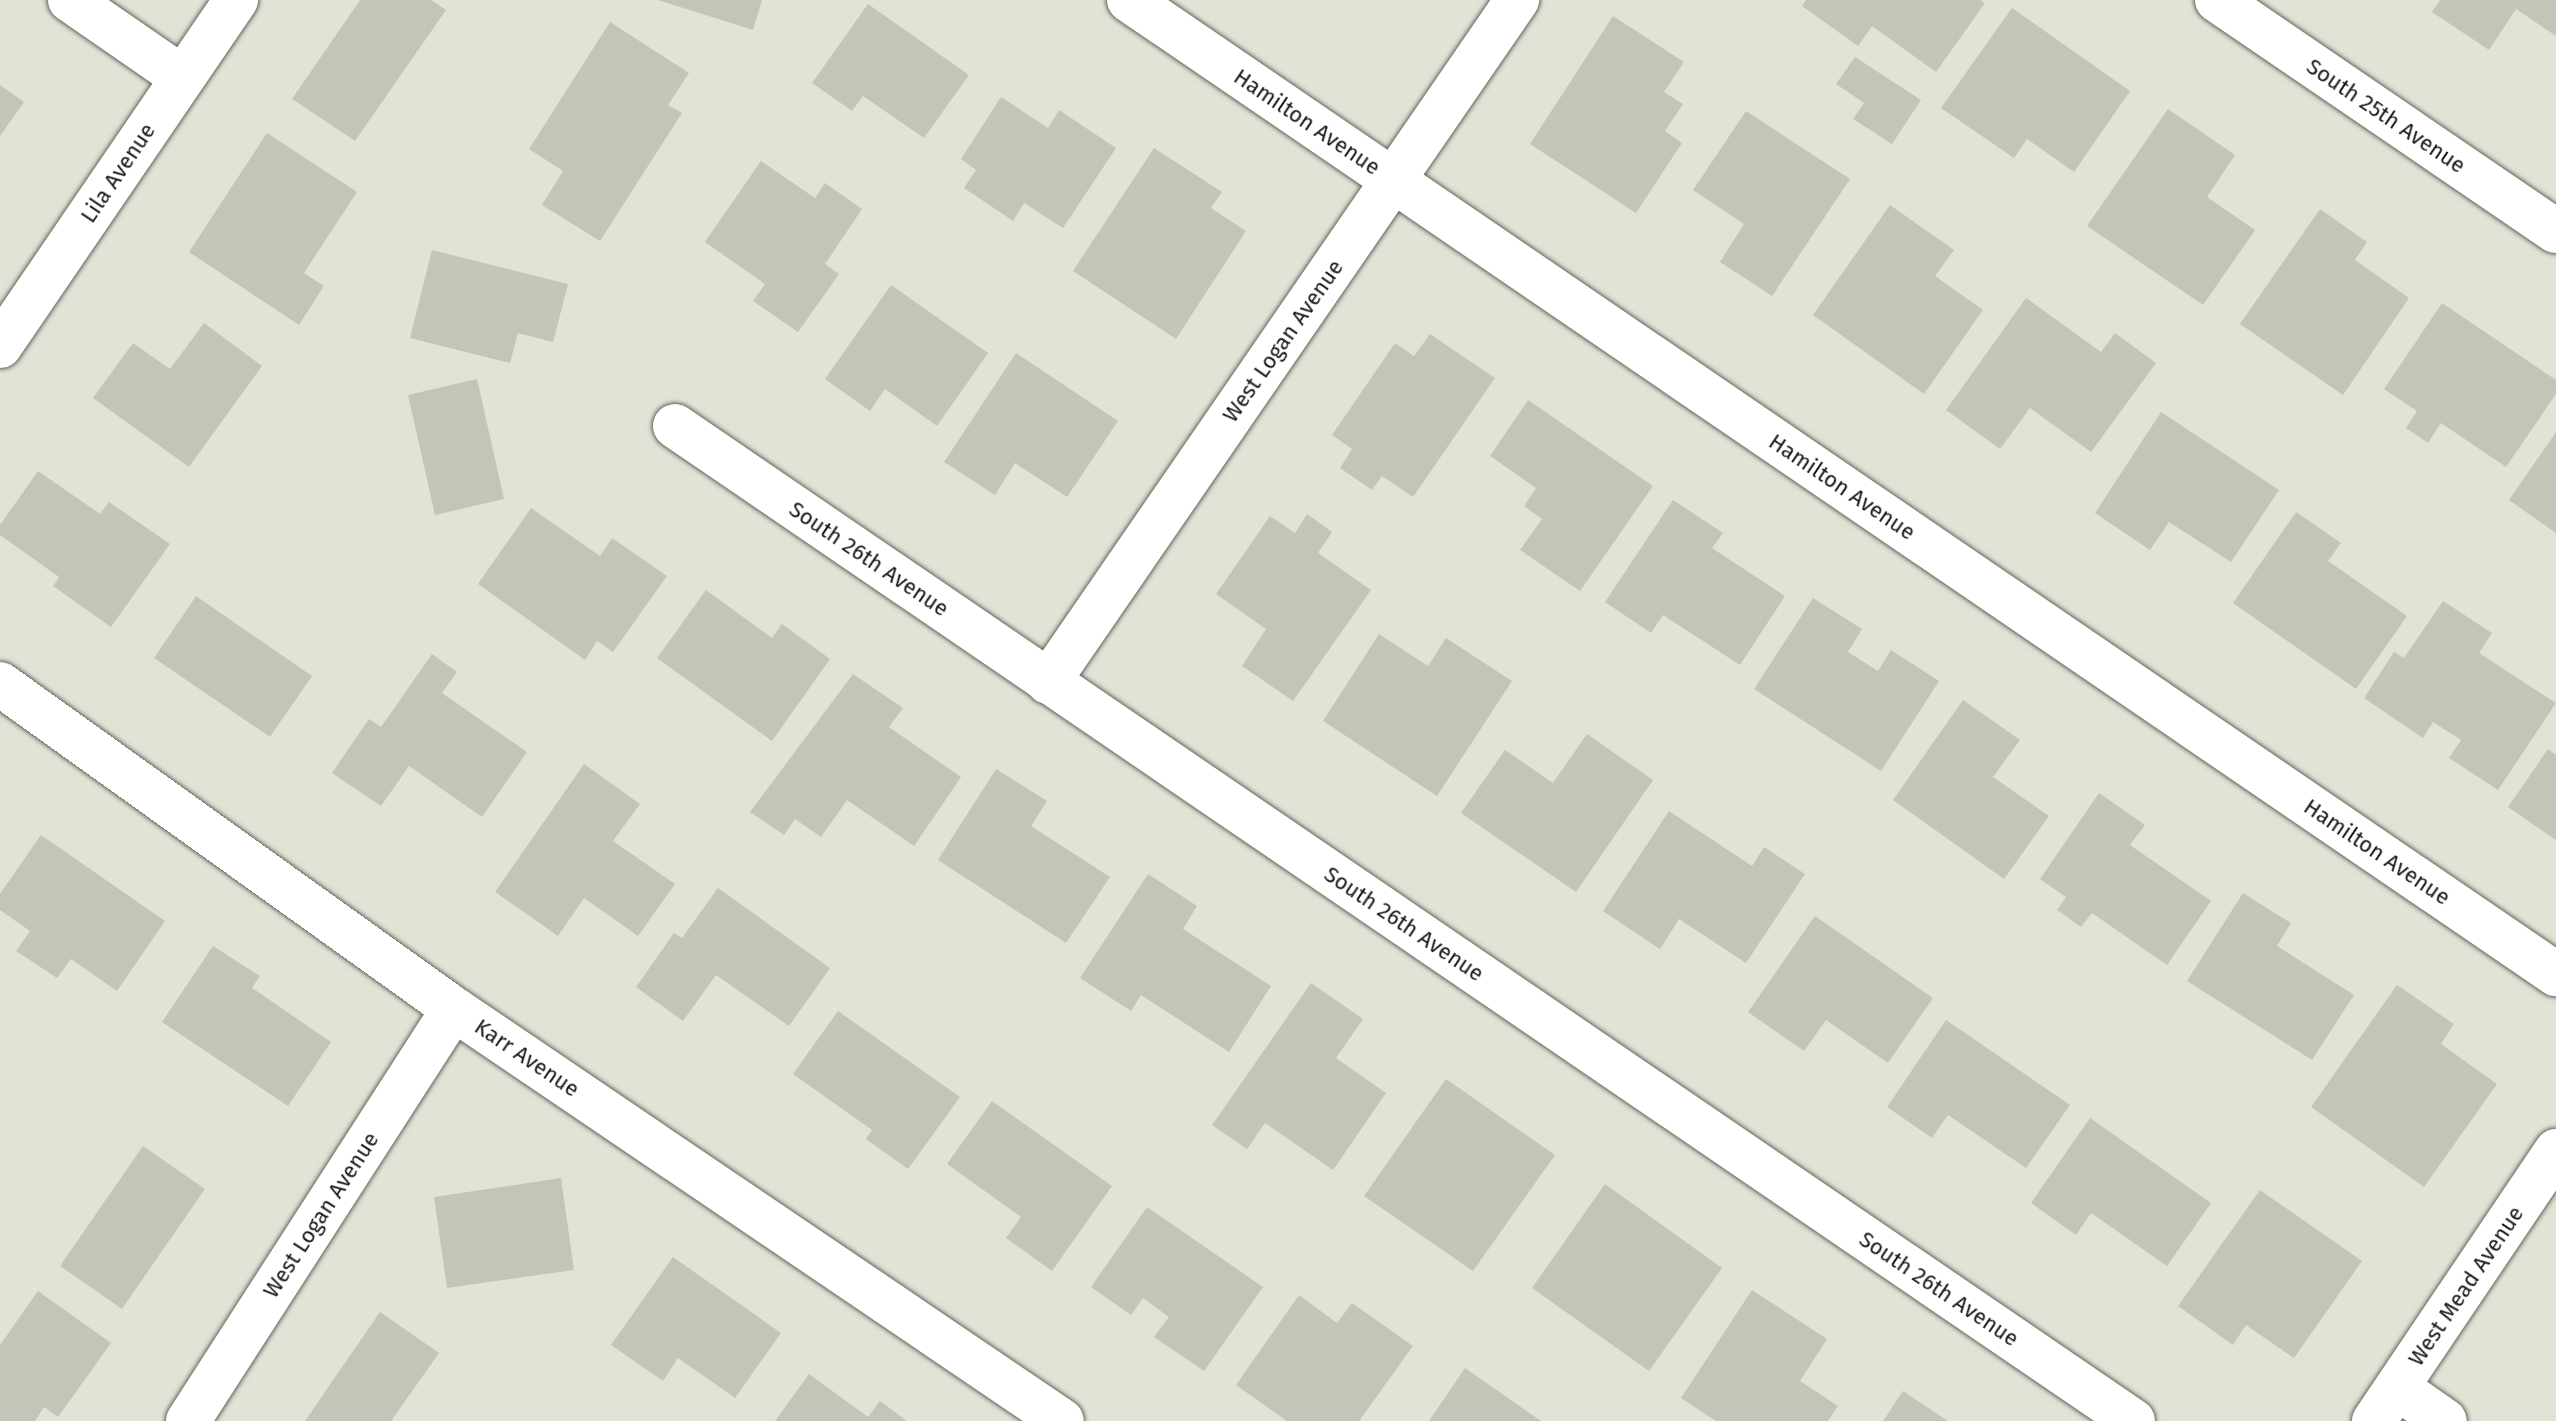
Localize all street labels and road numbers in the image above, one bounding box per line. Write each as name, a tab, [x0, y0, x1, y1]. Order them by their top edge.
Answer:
street label: South 25th Avenue	[2302, 53, 2470, 179]
street label: Hamilton Avenue	[1229, 63, 1385, 181]
street label: Lila Avenue	[75, 118, 161, 228]
street label: West Logan Avenue	[1217, 255, 1349, 427]
street label: Hamilton Avenue	[1764, 428, 1920, 546]
street label: South 26th Avenue	[784, 496, 954, 622]
street label: Hamilton Avenue	[2299, 793, 2455, 911]
street label: South 26th Avenue	[1319, 861, 1489, 987]
street label: Karr Avenue	[470, 1013, 584, 1103]
street label: West Logan Avenue	[258, 1127, 384, 1303]
street label: West Mead Avenue	[2403, 1201, 2529, 1371]
street label: South 26th Avenue	[1854, 1226, 2024, 1352]

